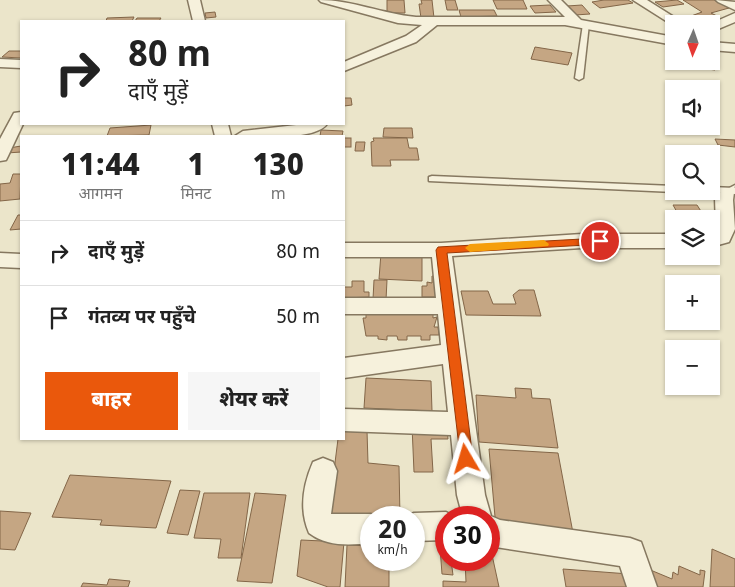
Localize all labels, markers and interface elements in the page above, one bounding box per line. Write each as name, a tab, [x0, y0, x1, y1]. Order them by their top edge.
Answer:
north arrow	[665, 15, 720, 70]
map controls	[665, 15, 720, 395]
text: 80 m	[128, 35, 211, 80]
icon: right	[45, 40, 110, 105]
text: दाएँ मुड़ें	[128, 79, 188, 108]
button: sound	[665, 80, 720, 135]
button: search	[665, 145, 720, 200]
text: 11:44	[61, 148, 140, 187]
text: 1	[188, 148, 205, 187]
text: 130	[252, 148, 304, 187]
text: आगमन	[78, 185, 122, 206]
text: मिनट	[181, 185, 211, 206]
text: m	[271, 185, 286, 206]
button: layers	[665, 210, 720, 265]
pin	[579, 220, 621, 262]
icon: arrive	[586, 227, 614, 255]
icon: right	[45, 239, 73, 267]
text: दाएँ मुड़ें	[88, 241, 144, 266]
text: 80 m	[276, 241, 320, 266]
button: +	[665, 275, 720, 330]
icon: arrive	[45, 304, 73, 332]
text: गंतव्य पर पहुँचे	[88, 306, 196, 331]
text: 50 m	[276, 306, 320, 331]
button: −	[665, 340, 720, 395]
button: बाहर	[45, 372, 178, 430]
button: शेयर करें	[188, 372, 320, 430]
position arrow	[439, 432, 491, 484]
speed limit sign: 30	[435, 506, 500, 571]
text: 20	[378, 516, 407, 548]
text: km/h	[377, 543, 408, 559]

